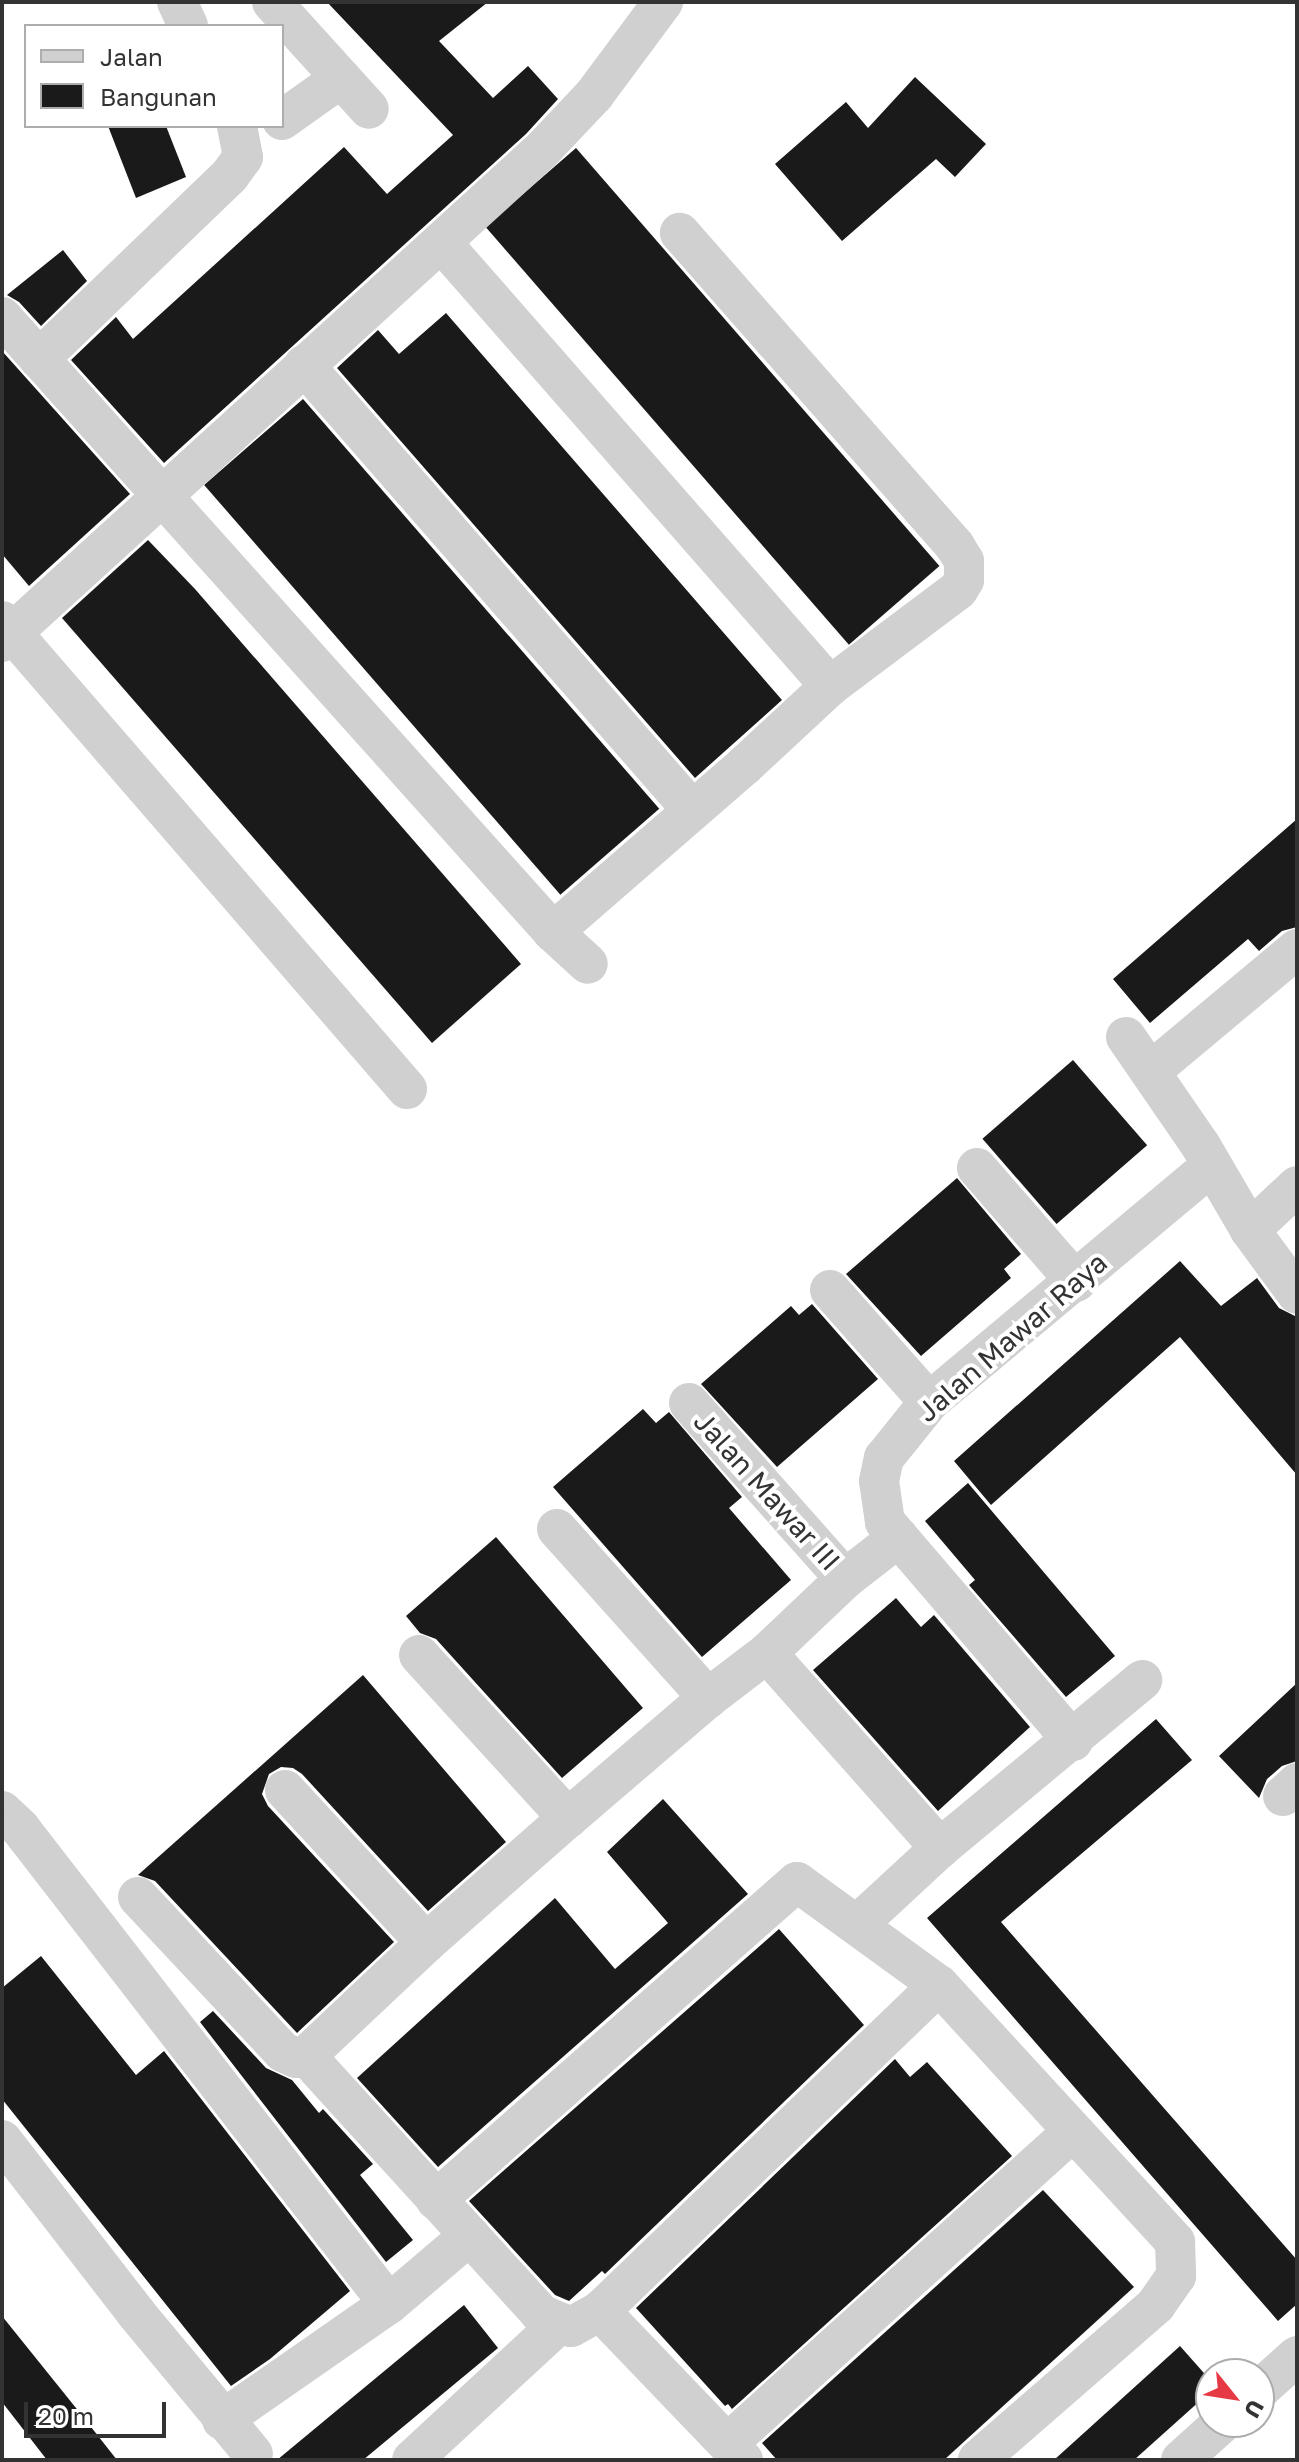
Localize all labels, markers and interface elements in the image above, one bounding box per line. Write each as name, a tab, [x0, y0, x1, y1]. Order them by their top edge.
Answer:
legend	[24, 24, 284, 128]
text: Jalan	[100, 42, 163, 71]
text: Bangunan	[100, 82, 217, 111]
street label: Jalan Mawar Raya	[910, 1245, 1114, 1429]
street label: Jalan Mawar III	[687, 1405, 847, 1577]
north arrow	[1195, 2358, 1275, 2438]
scale bar	[28, 2386, 170, 2436]
text: U	[1239, 2396, 1270, 2423]
text: 20 m	[38, 2401, 94, 2430]

